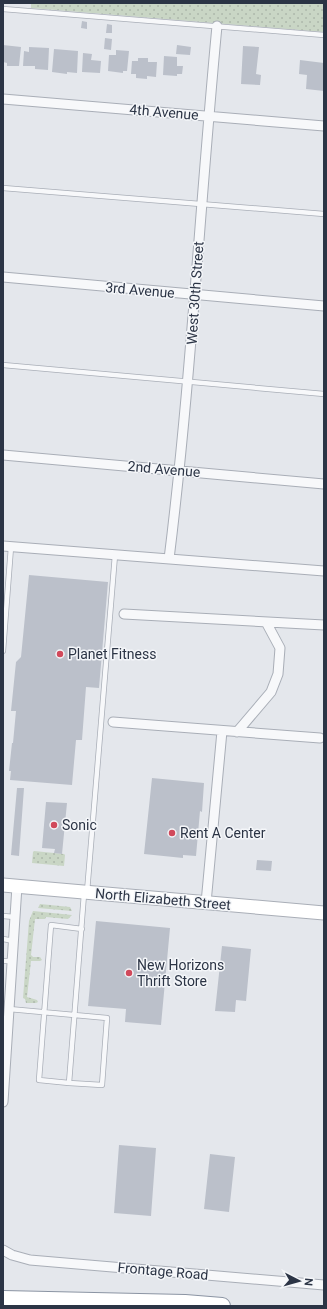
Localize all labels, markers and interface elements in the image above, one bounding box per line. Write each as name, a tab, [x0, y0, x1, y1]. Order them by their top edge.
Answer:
street label: 4th Avenue	[129, 101, 199, 123]
street label: West 30th Street	[183, 240, 207, 345]
street label: 3rd Avenue	[105, 279, 175, 301]
street label: 2nd Avenue	[127, 458, 201, 480]
place label: Planet Fitness	[68, 646, 156, 662]
marker: Planet Fitness	[55, 649, 65, 659]
place label: Sonic	[62, 817, 97, 833]
marker: Sonic	[49, 820, 59, 830]
place label: Rent A Center	[180, 825, 266, 841]
marker: Rent A Center	[167, 828, 177, 838]
street label: North Elizabeth Street	[94, 885, 232, 913]
place label: New Horizons Thrift Store	[137, 957, 224, 989]
marker: New Horizons Thrift Store	[124, 968, 134, 978]
street label: Frontage Road	[117, 1259, 209, 1283]
north arrow	[279, 1261, 319, 1301]
text: N	[302, 1277, 315, 1287]

